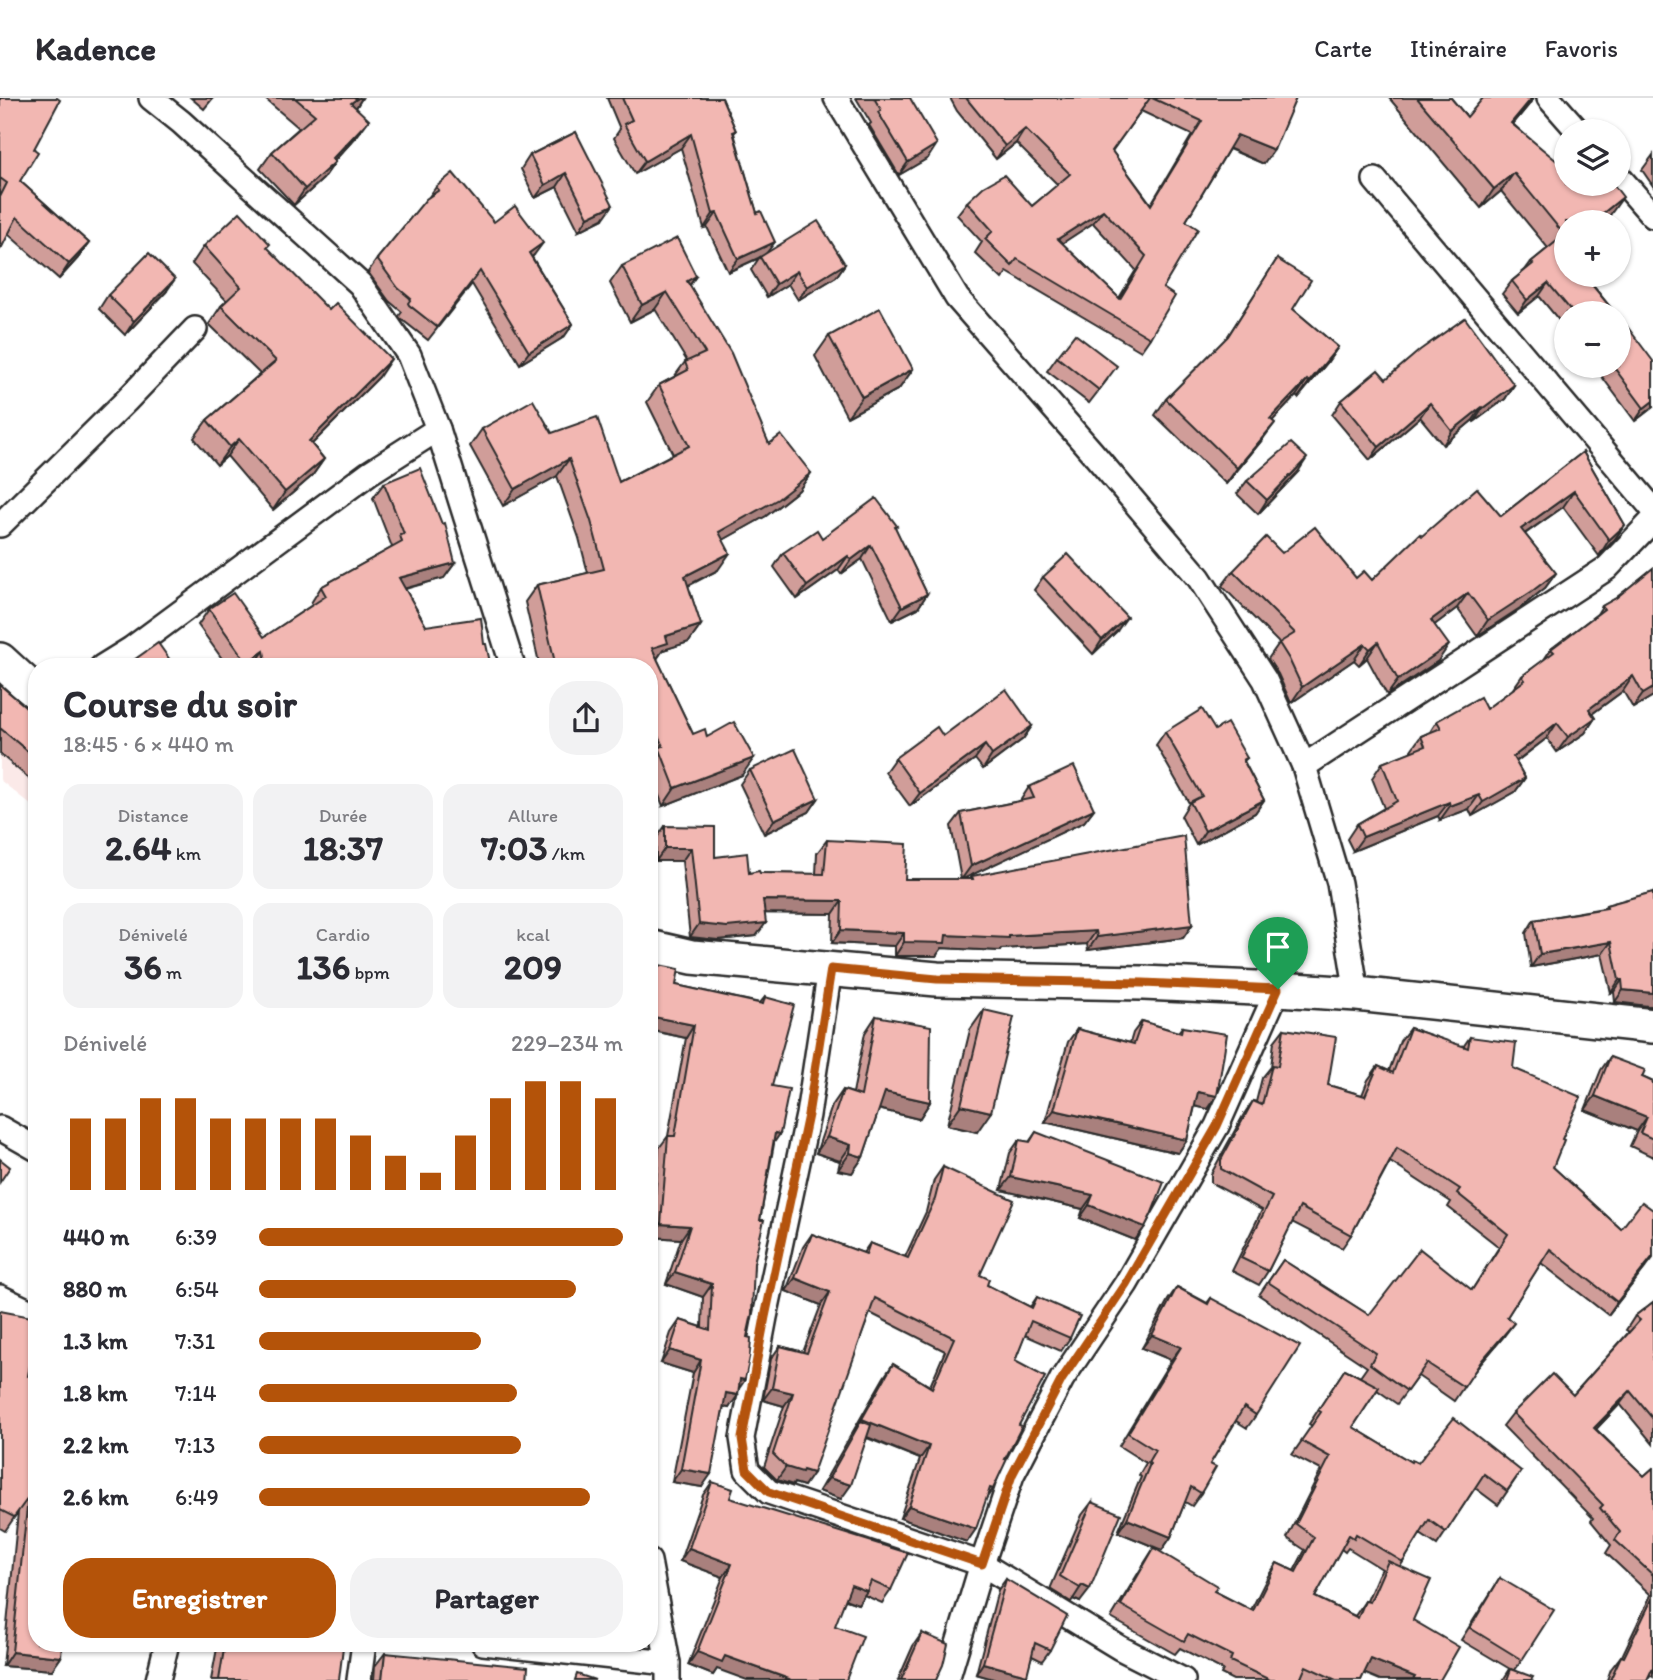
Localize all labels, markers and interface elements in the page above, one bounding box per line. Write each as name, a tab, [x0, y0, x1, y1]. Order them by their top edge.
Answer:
text: Kadence	[35, 29, 156, 68]
text: Carte	[1314, 34, 1372, 63]
text: Itinéraire	[1410, 34, 1507, 63]
text: Favoris	[1545, 34, 1618, 63]
map controls	[1554, 119, 1631, 378]
button: layers	[1554, 119, 1631, 196]
button: +	[1554, 210, 1631, 287]
button: −	[1554, 301, 1631, 378]
text: Course du soir	[63, 681, 297, 727]
button: share	[549, 681, 623, 755]
text: 18:45 · 6 × 440 m	[63, 730, 234, 758]
text: Distance	[117, 804, 189, 827]
text: Durée	[319, 804, 367, 827]
text: Allure	[508, 804, 558, 827]
text: 2.64	[105, 827, 172, 869]
text: 18:37	[303, 827, 383, 869]
text: 7:03	[481, 827, 548, 869]
text: km	[172, 842, 201, 865]
text: /km	[548, 842, 585, 865]
pin	[1248, 917, 1308, 989]
text: Dénivelé	[118, 923, 188, 946]
text: Cardio	[316, 923, 370, 946]
text: kcal	[516, 923, 550, 946]
icon: arrive	[1259, 928, 1297, 966]
text: 36	[124, 946, 162, 988]
text: 136	[296, 946, 350, 988]
text: 209	[504, 946, 562, 988]
text: m	[162, 961, 182, 984]
text: bpm	[350, 961, 390, 984]
text: Dénivelé	[63, 1029, 147, 1057]
text: 229–234 m	[511, 1029, 623, 1057]
text: 440 m	[63, 1223, 129, 1251]
text: 6:39	[175, 1223, 217, 1251]
text: 880 m	[63, 1275, 127, 1303]
text: 6:54	[175, 1275, 219, 1303]
text: 1.3 km	[63, 1327, 127, 1355]
text: 7:31	[175, 1327, 215, 1355]
text: 1.8 km	[63, 1379, 128, 1407]
text: 7:14	[175, 1379, 217, 1407]
text: 2.2 km	[63, 1431, 128, 1459]
text: 7:13	[175, 1431, 215, 1459]
text: 2.6 km	[63, 1483, 129, 1511]
text: 6:49	[175, 1483, 219, 1511]
button: Enregistrer	[63, 1558, 336, 1638]
button: Partager	[350, 1558, 623, 1638]

